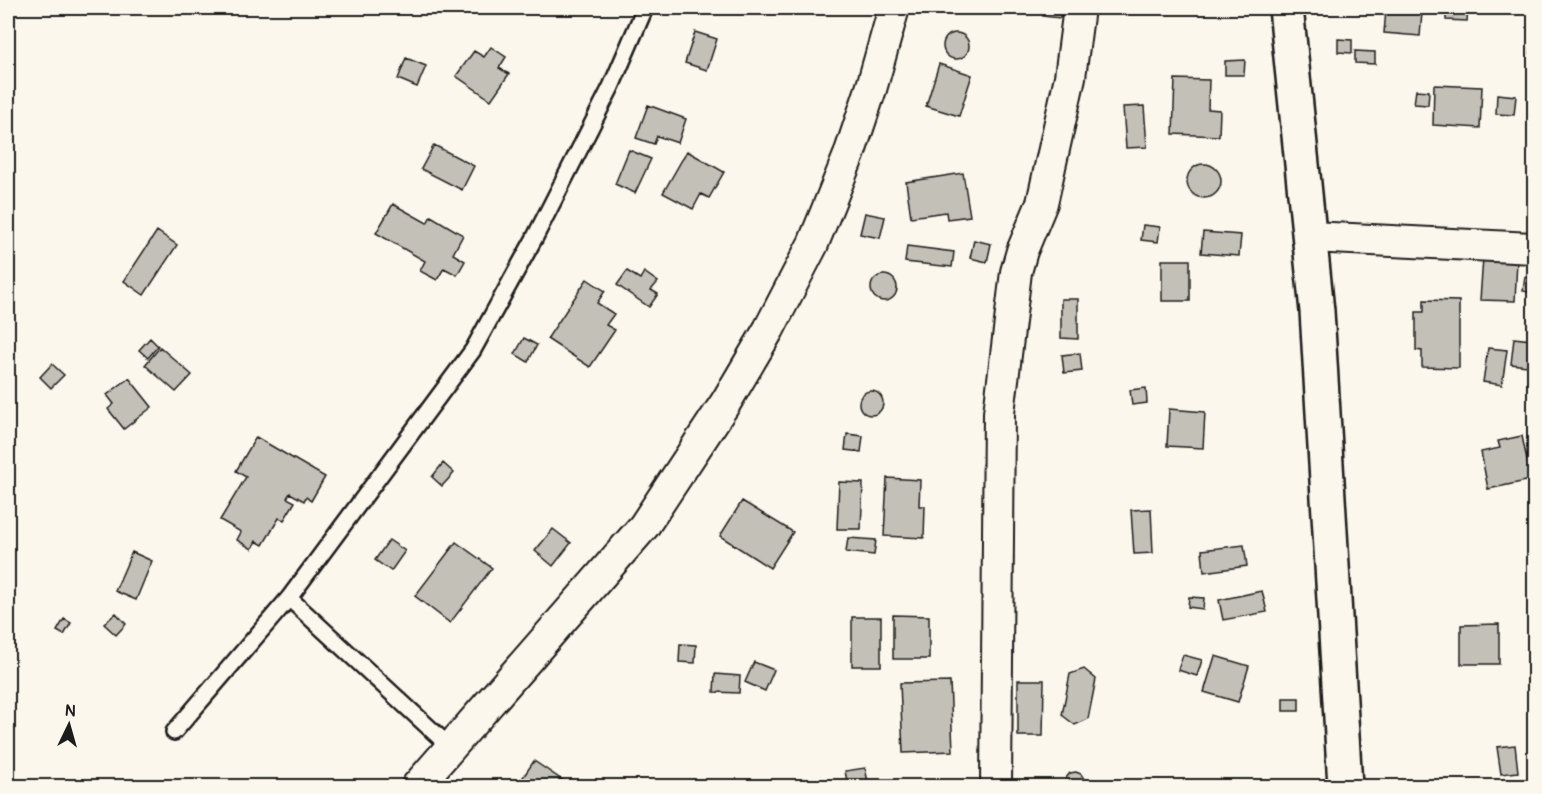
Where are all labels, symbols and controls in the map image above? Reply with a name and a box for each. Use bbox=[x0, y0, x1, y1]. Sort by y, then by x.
north arrow bbox=[39, 695, 99, 755]
text: N bbox=[64, 701, 77, 722]

